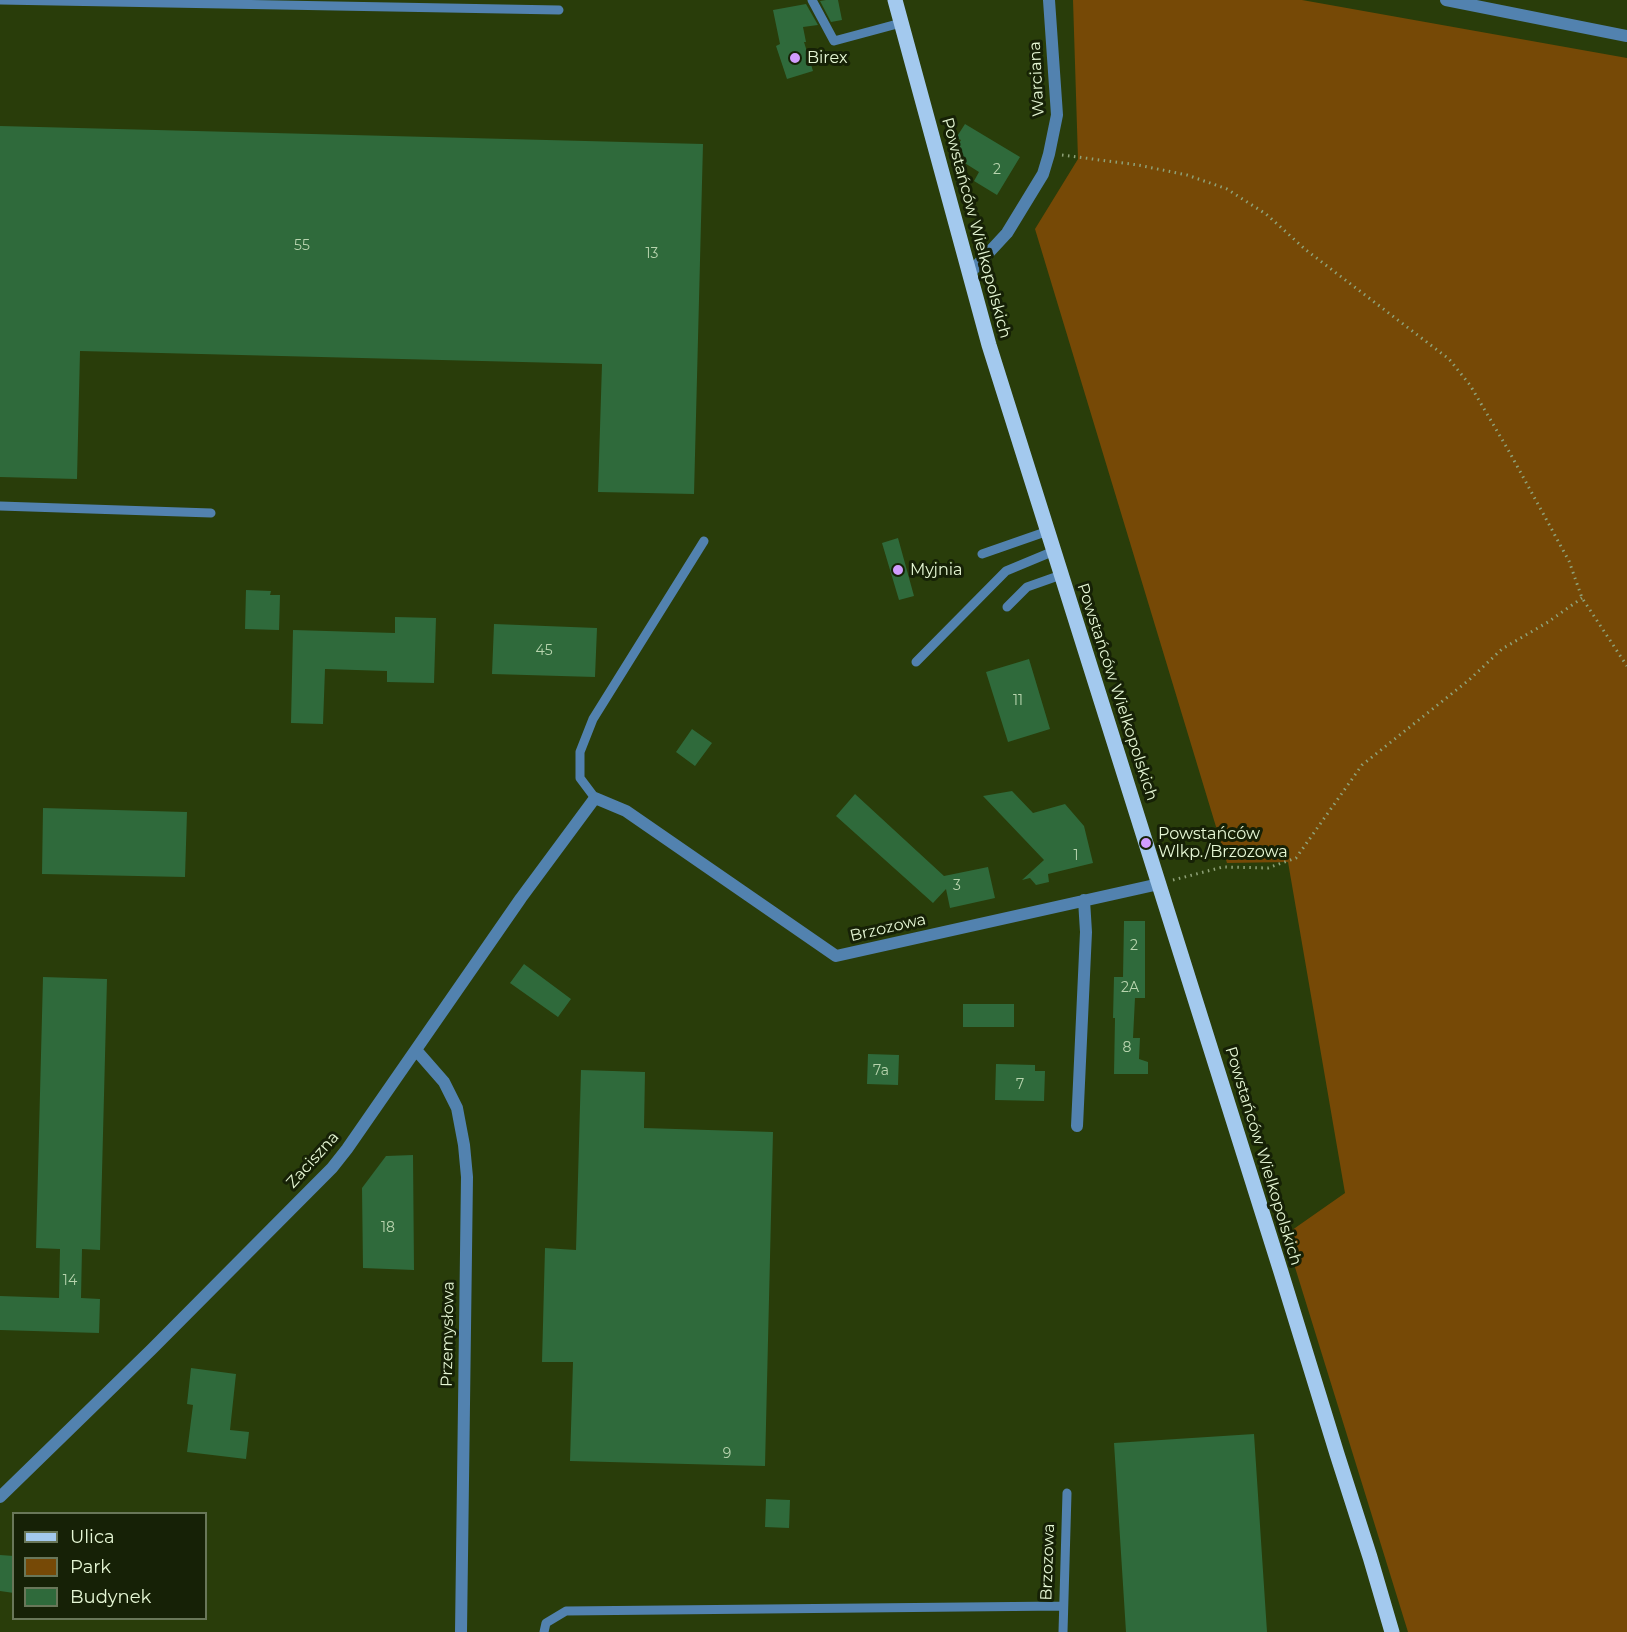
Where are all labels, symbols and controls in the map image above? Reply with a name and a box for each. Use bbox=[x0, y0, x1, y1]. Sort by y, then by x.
street label: Warciana bbox=[1025, 41, 1049, 117]
place label: Birex bbox=[807, 48, 848, 68]
marker: Birex bbox=[788, 51, 802, 65]
street label: Powstańców Wielkopolskich bbox=[937, 116, 1015, 340]
house number: 2 bbox=[993, 162, 1001, 178]
house number: 55 bbox=[294, 238, 310, 254]
house number: 13 bbox=[646, 246, 658, 262]
place label: Myjnia bbox=[910, 560, 963, 580]
marker: Myjnia bbox=[891, 563, 905, 577]
street label: Powstańców Wielkopolskich bbox=[1073, 581, 1161, 803]
house number: 45 bbox=[535, 643, 553, 659]
house number: 11 bbox=[1013, 693, 1023, 709]
place label: Powstańców Wlkp./Brzozowa bbox=[1158, 824, 1288, 862]
marker: Powstańców Wlkp./Brzozowa bbox=[1139, 836, 1153, 850]
house number: 1 bbox=[1073, 848, 1079, 864]
house number: 3 bbox=[953, 878, 961, 894]
street label: Brzozowa bbox=[848, 910, 928, 946]
house number: 2 bbox=[1130, 938, 1138, 954]
house number: 2A bbox=[1121, 980, 1139, 996]
house number: 8 bbox=[1123, 1040, 1131, 1056]
street label: Powstańców Wielkopolskich bbox=[1221, 1044, 1305, 1268]
house number: 7a bbox=[873, 1063, 889, 1079]
house number: 7 bbox=[1016, 1077, 1024, 1093]
street label: Zaciszna bbox=[283, 1128, 343, 1192]
house number: 18 bbox=[381, 1220, 395, 1236]
house number: 14 bbox=[63, 1273, 77, 1289]
street label: Przemysłowa bbox=[437, 1281, 459, 1387]
house number: 9 bbox=[723, 1446, 731, 1462]
legend bbox=[12, 1512, 207, 1620]
street label: Brzozowa bbox=[1037, 1523, 1059, 1601]
text: Ulica bbox=[70, 1526, 115, 1548]
text: Park bbox=[70, 1556, 111, 1578]
text: Budynek bbox=[70, 1586, 151, 1608]

